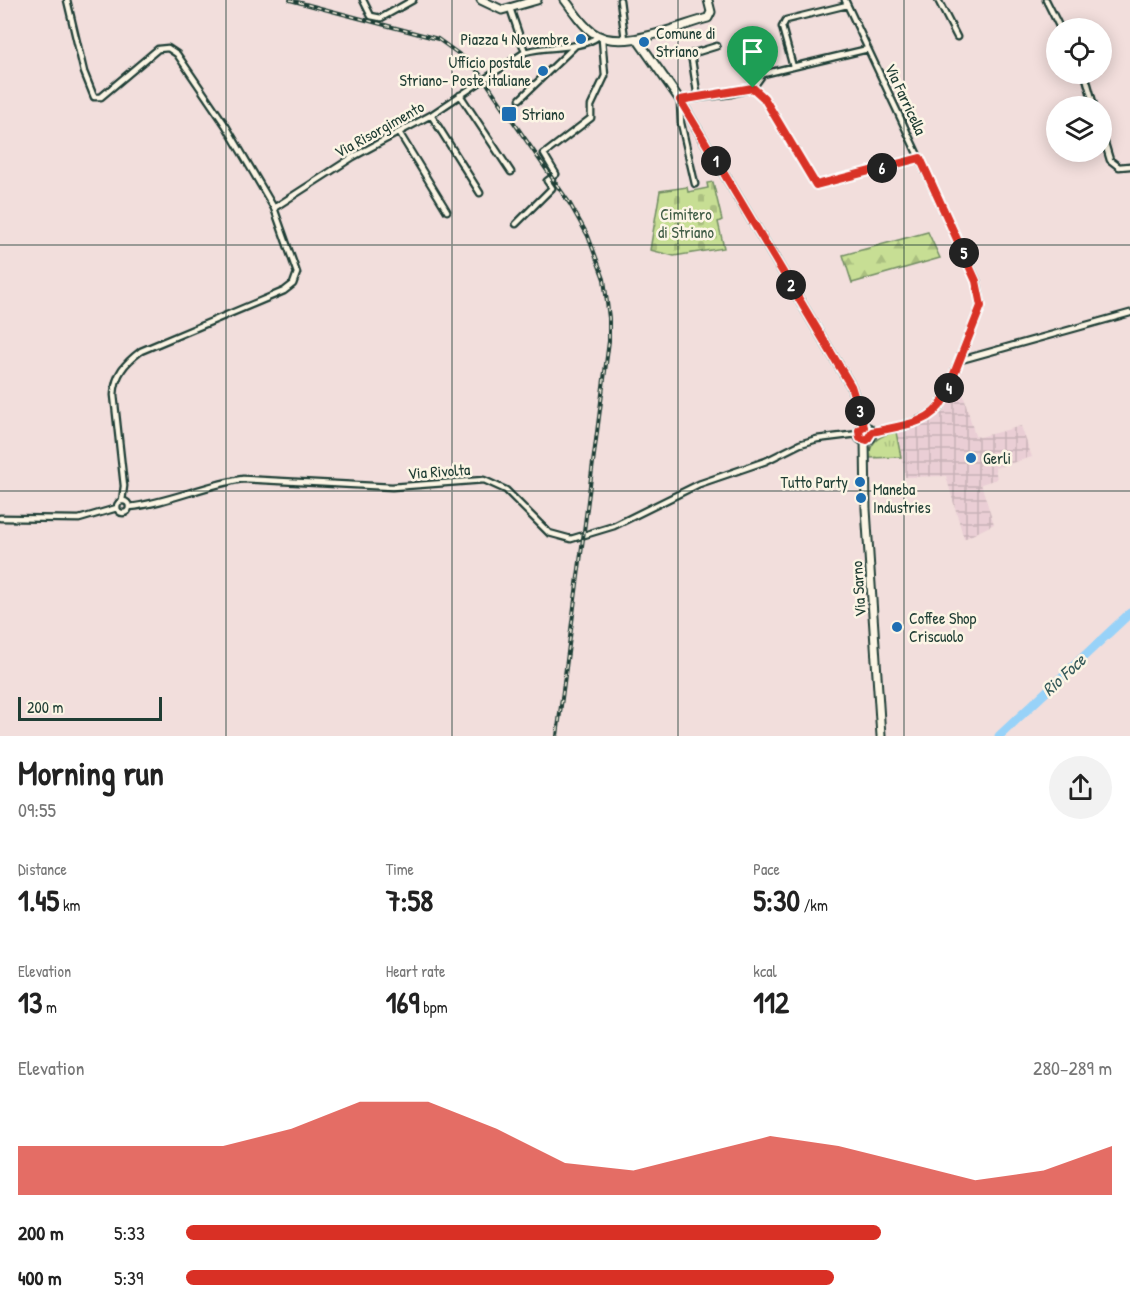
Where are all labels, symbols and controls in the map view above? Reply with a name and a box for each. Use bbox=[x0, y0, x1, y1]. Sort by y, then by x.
map controls bbox=[1046, 18, 1112, 162]
button: locate bbox=[1046, 18, 1112, 84]
place label: Comune di Striano bbox=[656, 22, 716, 62]
pin bbox=[727, 26, 778, 88]
place label: Piazza 4 Novembre bbox=[460, 28, 570, 50]
marker: Piazza 4 Novembre bbox=[574, 32, 588, 46]
marker: Comune di Striano bbox=[637, 35, 651, 49]
icon: arrive bbox=[736, 35, 769, 68]
place label: Ufficio postale Striano- Poste italiane bbox=[399, 51, 532, 91]
street label: Via Farricella bbox=[880, 60, 932, 138]
marker: Ufficio postale Striano- Poste italiane bbox=[536, 64, 550, 78]
street label: Via Risorgimento bbox=[330, 95, 428, 163]
button: layers bbox=[1046, 96, 1112, 162]
place label: Striano bbox=[522, 103, 565, 125]
marker: Striano bbox=[500, 105, 518, 123]
pin: 1 bbox=[701, 146, 731, 176]
text: 1 bbox=[713, 150, 719, 172]
pin: 6 bbox=[867, 153, 897, 183]
text: 6 bbox=[879, 157, 885, 179]
park label: Cimitero di Striano bbox=[658, 203, 715, 243]
pin: 5 bbox=[949, 238, 979, 268]
text: 5 bbox=[961, 242, 967, 264]
pin: 2 bbox=[776, 270, 806, 300]
text: 2 bbox=[787, 274, 795, 296]
pin: 4 bbox=[934, 373, 964, 403]
text: 4 bbox=[946, 377, 952, 399]
pin: 3 bbox=[845, 396, 875, 426]
text: 3 bbox=[856, 400, 864, 422]
place label: Gerli bbox=[983, 447, 1011, 469]
marker: Gerli bbox=[964, 451, 978, 465]
street label: Via Rivolta bbox=[407, 458, 471, 484]
place label: Tutto Party bbox=[781, 471, 848, 493]
marker: Tutto Party bbox=[853, 475, 867, 489]
place label: Maneba Industries bbox=[873, 478, 931, 518]
marker: Maneba Industries bbox=[854, 491, 868, 505]
street label: Via Sarno bbox=[845, 560, 871, 618]
place label: Coffee Shop Criscuolo bbox=[909, 607, 977, 647]
marker: Coffee Shop Criscuolo bbox=[890, 620, 904, 634]
water label: Rio Foce bbox=[1036, 647, 1092, 701]
scale bar bbox=[18, 694, 162, 722]
text: 200 m bbox=[27, 696, 63, 718]
text: Morning run bbox=[18, 751, 164, 795]
button: share bbox=[1049, 756, 1112, 819]
text: 09:55 bbox=[18, 796, 56, 823]
text: Distance bbox=[18, 858, 67, 880]
text: Time bbox=[386, 858, 414, 880]
text: Pace bbox=[753, 858, 780, 880]
text: 1.45 bbox=[18, 880, 59, 920]
text: 7:58 bbox=[386, 880, 433, 920]
text: 5:30 bbox=[753, 880, 800, 920]
text: km bbox=[59, 894, 80, 916]
text: /km bbox=[800, 894, 828, 916]
text: Elevation bbox=[18, 960, 71, 982]
text: Heart rate bbox=[386, 960, 445, 982]
text: kcal bbox=[753, 960, 777, 982]
text: 13 bbox=[18, 982, 42, 1022]
text: 169 bbox=[386, 982, 420, 1022]
text: 112 bbox=[753, 982, 789, 1022]
text: m bbox=[42, 996, 57, 1018]
text: bpm bbox=[420, 996, 448, 1018]
text: Elevation bbox=[18, 1054, 84, 1081]
text: 280–289 m bbox=[1033, 1054, 1112, 1081]
text: 200 m bbox=[18, 1219, 63, 1246]
text: 5:33 bbox=[114, 1219, 145, 1246]
text: 400 m bbox=[18, 1264, 62, 1291]
text: 5:39 bbox=[114, 1264, 143, 1291]

